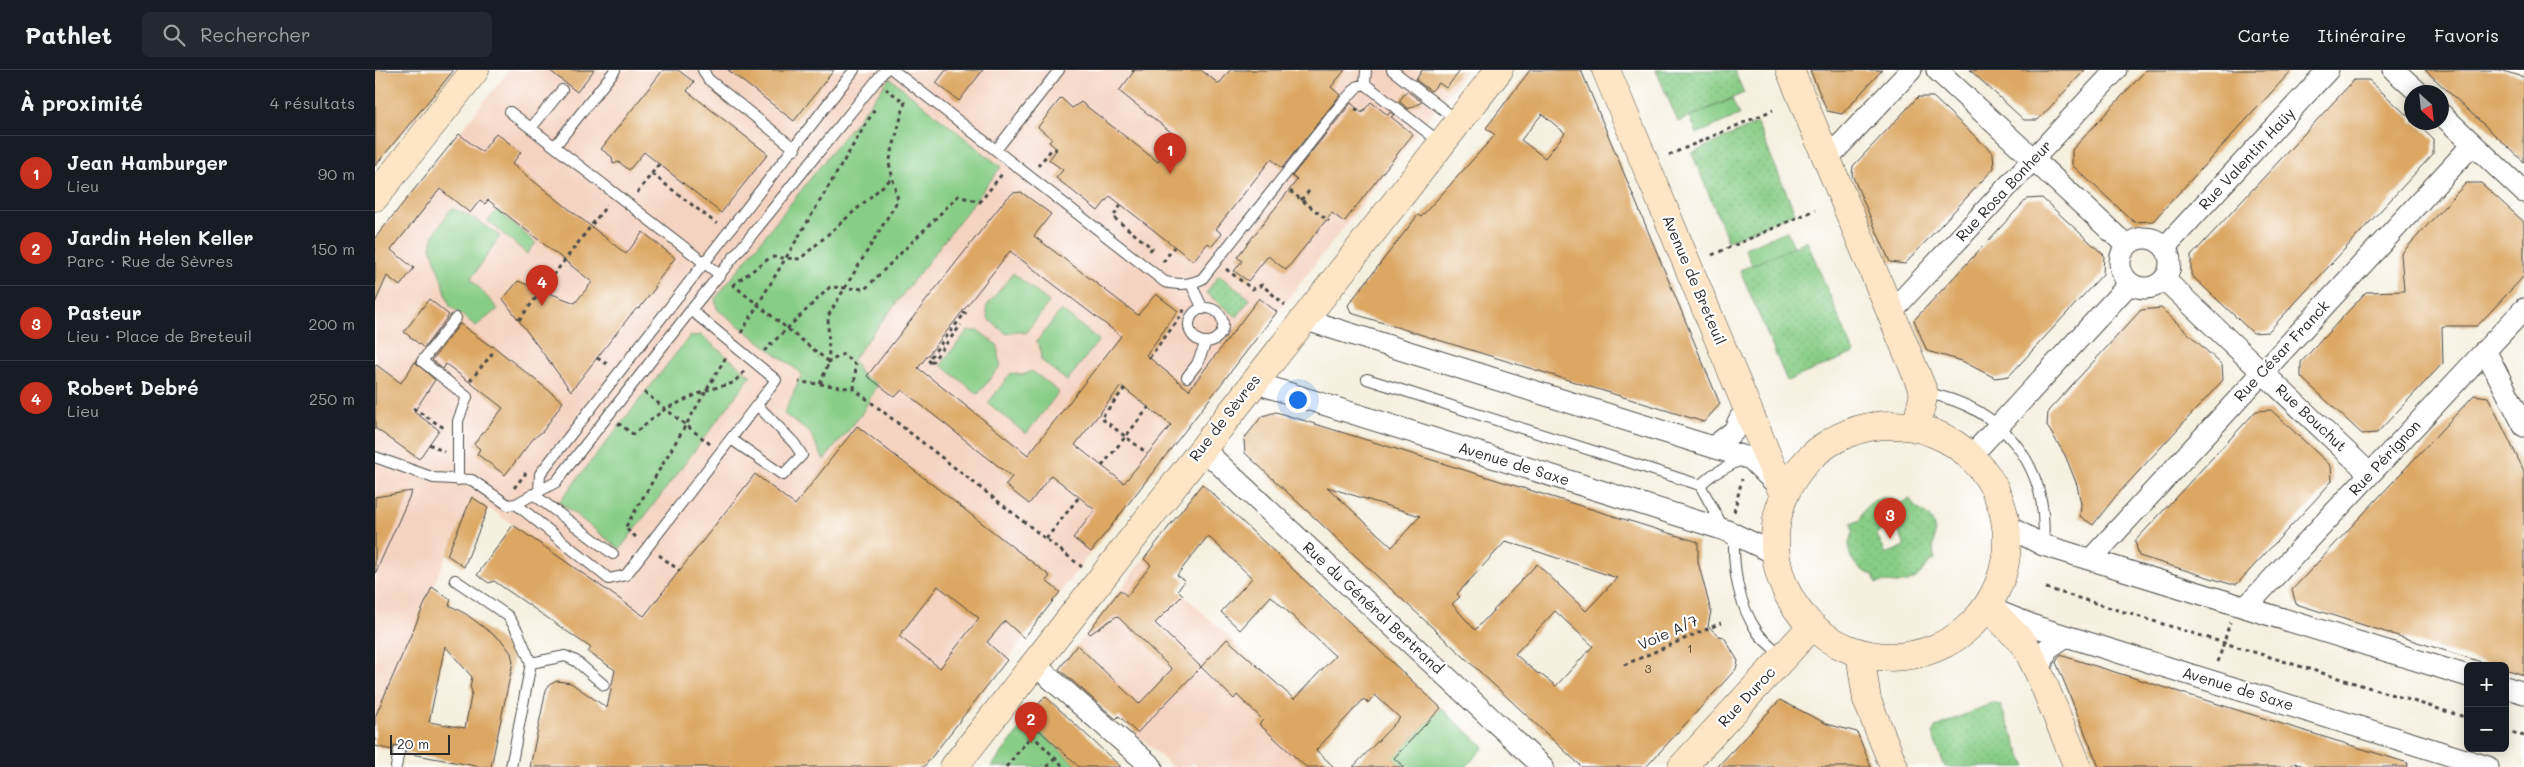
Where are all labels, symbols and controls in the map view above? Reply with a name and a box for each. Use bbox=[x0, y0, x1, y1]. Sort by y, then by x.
search box bbox=[142, 12, 492, 57]
text: Pathlet bbox=[25, 19, 112, 50]
icon: search bbox=[160, 21, 188, 49]
text: Rechercher bbox=[200, 22, 311, 47]
text: Carte bbox=[2238, 23, 2290, 47]
text: Itinéraire bbox=[2318, 23, 2406, 47]
text: Favoris bbox=[2434, 23, 2499, 47]
north arrow bbox=[2404, 85, 2449, 130]
text: À proximité bbox=[20, 89, 143, 116]
text: 4 résultats bbox=[270, 92, 355, 113]
street label: Rue Valentin Haüy bbox=[2194, 103, 2299, 214]
pin: 1 bbox=[1154, 133, 1186, 174]
street label: Rue Rosa Bonheur bbox=[1951, 135, 2056, 245]
text: Jean Hamburger bbox=[67, 150, 228, 175]
text: 1 bbox=[32, 163, 40, 184]
text: 90 m bbox=[318, 163, 355, 184]
text: Lieu bbox=[67, 175, 99, 196]
street label: Avenue de Breteuil bbox=[1659, 212, 1731, 347]
text: Jardin Helen Keller bbox=[67, 225, 253, 250]
text: 2 bbox=[32, 238, 40, 259]
text: 150 m bbox=[311, 238, 355, 259]
text: Parc · Rue de Sèvres bbox=[67, 250, 233, 271]
pin: 4 bbox=[526, 265, 558, 306]
street label: Rue César Franck bbox=[2229, 295, 2333, 405]
text: Pasteur bbox=[67, 300, 142, 325]
text: 3 bbox=[31, 313, 41, 334]
text: 200 m bbox=[308, 313, 355, 334]
text: Lieu · Place de Breteuil bbox=[67, 325, 252, 346]
street label: Rue de Sèvres bbox=[1184, 370, 1264, 465]
text: Robert Debré bbox=[67, 375, 199, 400]
street label: Rue Bouchut bbox=[2272, 379, 2352, 455]
your location bbox=[1285, 387, 1311, 413]
text: 4 bbox=[31, 388, 41, 409]
text: 250 m bbox=[309, 388, 355, 409]
text: Lieu bbox=[67, 400, 99, 421]
street label: Rue Pérignon bbox=[2344, 415, 2425, 500]
street label: Avenue de Saxe bbox=[1456, 437, 1572, 489]
pin: 3 bbox=[1874, 498, 1906, 539]
street label: Rue du Général Bertrand bbox=[1299, 537, 1448, 678]
street label: Voie A/7 bbox=[1634, 610, 1701, 654]
house number: 1 bbox=[1687, 640, 1693, 656]
house number: 3 bbox=[1644, 660, 1652, 676]
street label: Rue Duroc bbox=[1713, 662, 1780, 731]
street label: Avenue de Saxe bbox=[2180, 662, 2296, 714]
map controls bbox=[2464, 662, 2509, 752]
button: + bbox=[2464, 662, 2509, 707]
pin: 2 bbox=[1015, 702, 1047, 743]
button: − bbox=[2464, 707, 2509, 752]
scale bar bbox=[390, 732, 450, 755]
text: 20 m bbox=[397, 734, 429, 753]

